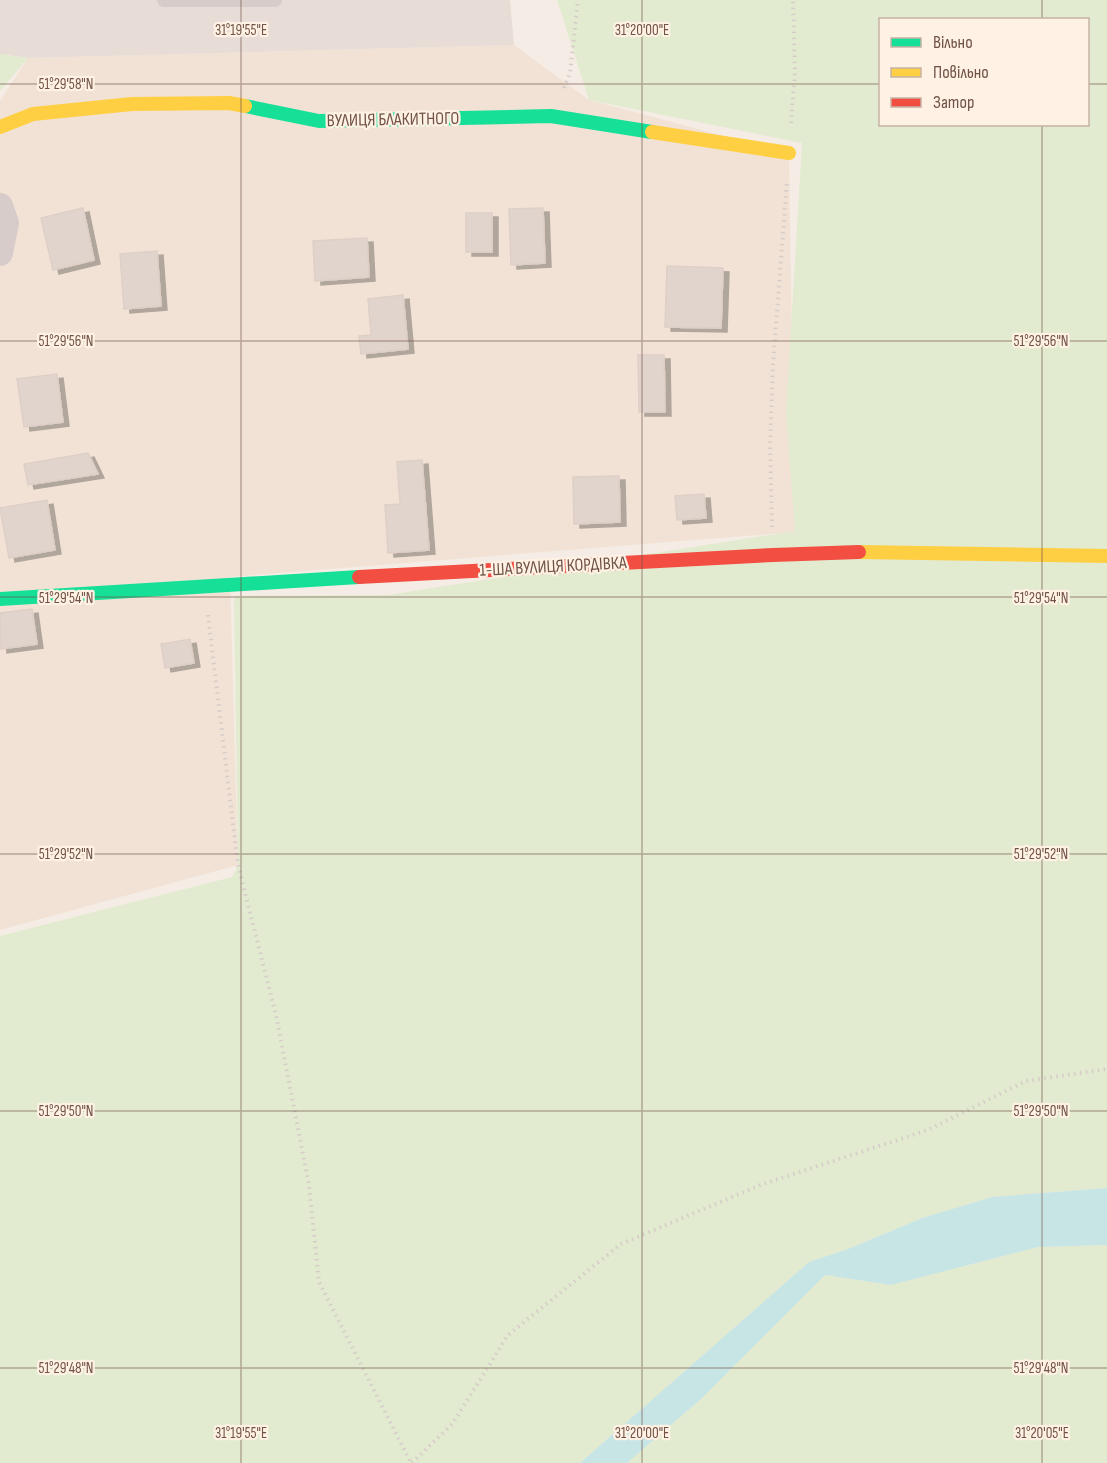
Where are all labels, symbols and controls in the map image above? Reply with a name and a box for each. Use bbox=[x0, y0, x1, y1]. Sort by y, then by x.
legend bbox=[879, 18, 1089, 126]
text: 31°19'55"E bbox=[215, 21, 267, 40]
text: 31°20'00"E bbox=[615, 21, 669, 40]
text: Вільно bbox=[933, 32, 973, 53]
text: Повільно bbox=[933, 62, 989, 83]
text: 51°29'58"N bbox=[39, 75, 93, 94]
text: Затор bbox=[933, 92, 974, 113]
street label: ВУЛИЦЯ БЛАКИТНОГО bbox=[327, 108, 459, 131]
text: 51°29'56"N bbox=[39, 332, 93, 351]
text: 51°29'56"N bbox=[1014, 332, 1068, 351]
street label: 1-ША ВУЛИЦЯ КОРДІВКА bbox=[479, 552, 627, 581]
text: 51°29'54"N bbox=[39, 589, 93, 608]
text: 51°29'54"N bbox=[1014, 589, 1068, 608]
text: 51°29'52"N bbox=[39, 845, 93, 864]
text: 51°29'52"N bbox=[1014, 845, 1068, 864]
text: 51°29'50"N bbox=[39, 1102, 93, 1121]
text: 51°29'50"N bbox=[1014, 1102, 1068, 1121]
text: 51°29'48"N bbox=[38, 1359, 94, 1378]
text: 51°29'48"N bbox=[1013, 1359, 1069, 1378]
text: 31°19'55"E bbox=[215, 1424, 267, 1443]
text: 31°20'00"E bbox=[615, 1424, 669, 1443]
text: 31°20'05"E bbox=[1015, 1424, 1069, 1443]

